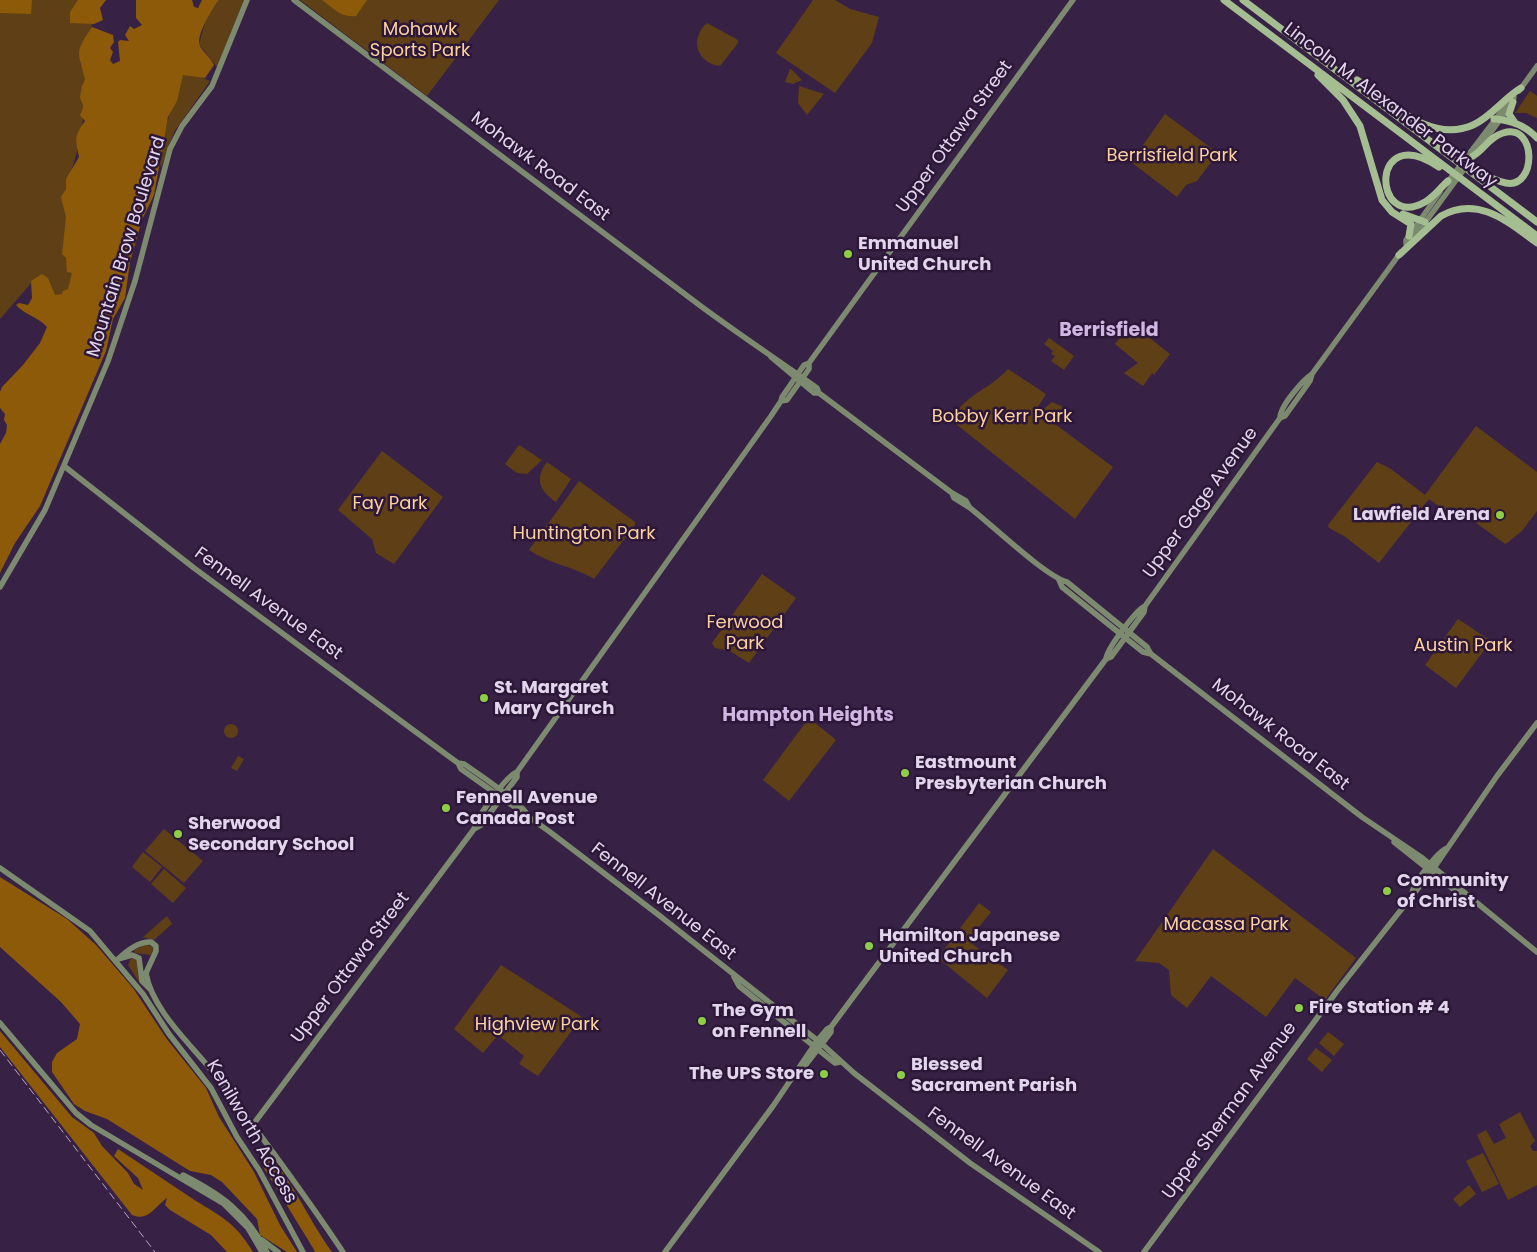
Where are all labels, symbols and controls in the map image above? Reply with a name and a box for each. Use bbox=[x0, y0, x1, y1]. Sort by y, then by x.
park label: Mohawk Sports Park bbox=[370, 19, 470, 62]
street label: Lincoln M. Alexander Parkway bbox=[1279, 19, 1501, 193]
street label: Upper Ottawa Street bbox=[892, 57, 1018, 217]
street label: Mohawk Road East bbox=[466, 108, 614, 226]
street label: Mountain Brow Boulevard bbox=[83, 134, 171, 360]
park label: Berrisfield Park bbox=[1107, 145, 1237, 167]
place label: Emmanuel United Church bbox=[858, 233, 991, 276]
marker: Emmanuel United Church bbox=[842, 248, 854, 260]
district label: Berrisfield bbox=[1059, 320, 1159, 342]
park label: Bobby Kerr Park bbox=[932, 406, 1072, 428]
street label: Upper Gage Avenue bbox=[1139, 423, 1263, 583]
park label: Fay Park bbox=[353, 493, 427, 515]
place label: Lawfield Arena bbox=[1353, 504, 1490, 526]
marker: Lawfield Arena bbox=[1494, 509, 1506, 521]
park label: Huntington Park bbox=[512, 523, 656, 545]
street label: Fennell Avenue East bbox=[190, 543, 346, 665]
park label: Ferwood Park bbox=[707, 612, 783, 654]
park label: Austin Park bbox=[1414, 635, 1512, 657]
street label: Mohawk Road East bbox=[1207, 675, 1353, 795]
place label: St. Margaret Mary Church bbox=[494, 677, 614, 720]
marker: St. Margaret Mary Church bbox=[478, 692, 490, 704]
district label: Hampton Heights bbox=[722, 705, 894, 727]
place label: Eastmount Presbyterian Church bbox=[915, 752, 1107, 794]
marker: Eastmount Presbyterian Church bbox=[899, 767, 911, 779]
place label: Fennell Avenue Canada Post bbox=[456, 787, 598, 830]
marker: Fennell Avenue Canada Post bbox=[440, 802, 452, 814]
place label: Sherwood Secondary School bbox=[188, 813, 354, 856]
marker: Sherwood Secondary School bbox=[172, 828, 184, 840]
street label: Fennell Avenue East bbox=[586, 839, 740, 965]
place label: Community of Christ bbox=[1397, 870, 1509, 912]
marker: Community of Christ bbox=[1381, 885, 1393, 897]
street label: Upper Ottawa Street bbox=[287, 888, 415, 1048]
park label: Macassa Park bbox=[1163, 914, 1289, 936]
place label: Hamilton Japanese United Church bbox=[879, 925, 1060, 968]
marker: Hamilton Japanese United Church bbox=[863, 940, 875, 952]
place label: Fire Station # 4 bbox=[1309, 997, 1450, 1019]
place label: The Gym on Fennell bbox=[712, 1000, 806, 1042]
marker: Fire Station # 4 bbox=[1293, 1002, 1305, 1014]
park label: Highview Park bbox=[475, 1014, 599, 1036]
marker: The Gym on Fennell bbox=[696, 1015, 708, 1027]
street label: Upper Sherman Avenue bbox=[1158, 1018, 1302, 1204]
place label: Blessed Sacrament Parish bbox=[911, 1054, 1077, 1096]
street label: Kenilworth Access bbox=[201, 1056, 301, 1208]
place label: The UPS Store bbox=[689, 1063, 814, 1085]
marker: The UPS Store bbox=[818, 1068, 830, 1080]
marker: Blessed Sacrament Parish bbox=[895, 1069, 907, 1081]
street label: Fennell Avenue East bbox=[923, 1103, 1079, 1225]

